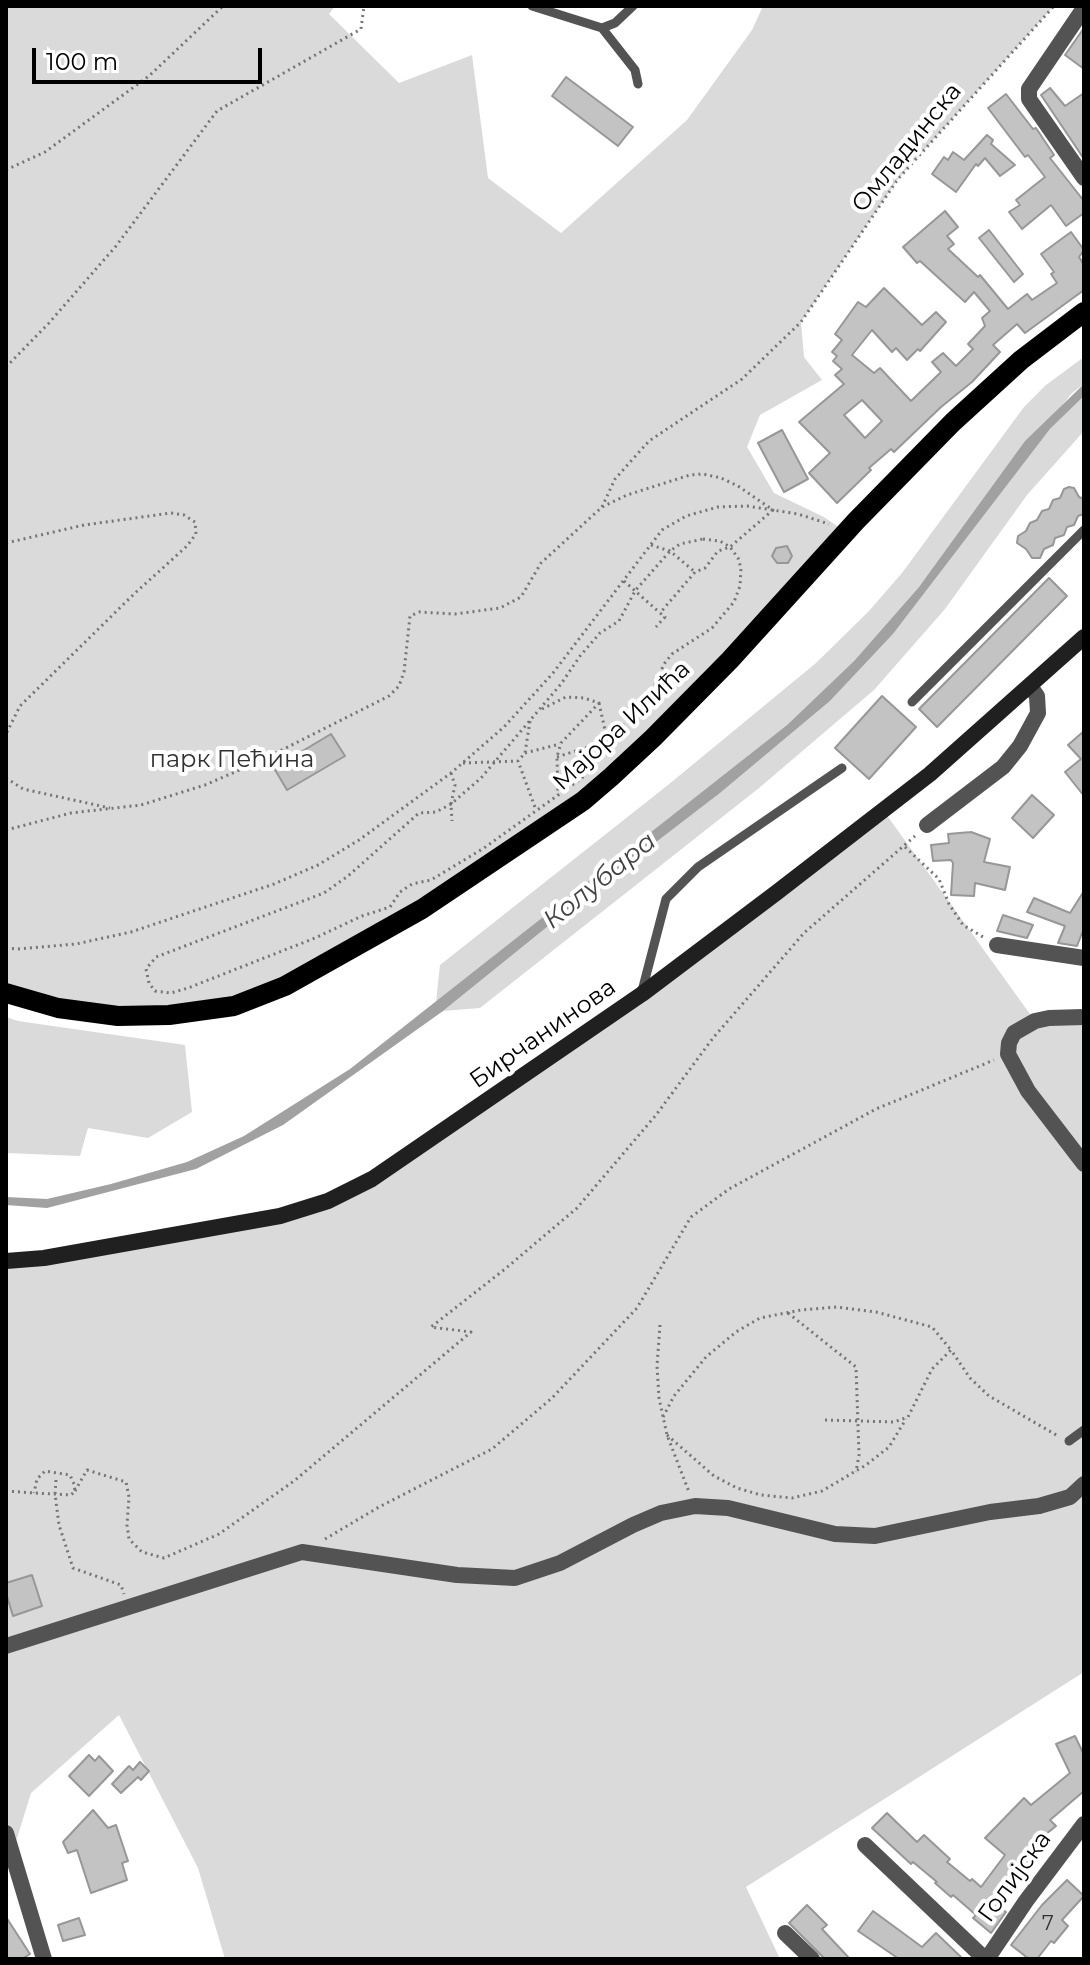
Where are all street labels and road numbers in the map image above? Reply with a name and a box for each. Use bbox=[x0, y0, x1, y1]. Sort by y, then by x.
street label: Омладинска bbox=[846, 78, 968, 218]
street label: Мајора Илића bbox=[547, 655, 697, 797]
street label: Бирчанинова bbox=[464, 973, 622, 1095]
street label: Голијска bbox=[972, 1826, 1058, 1928]

